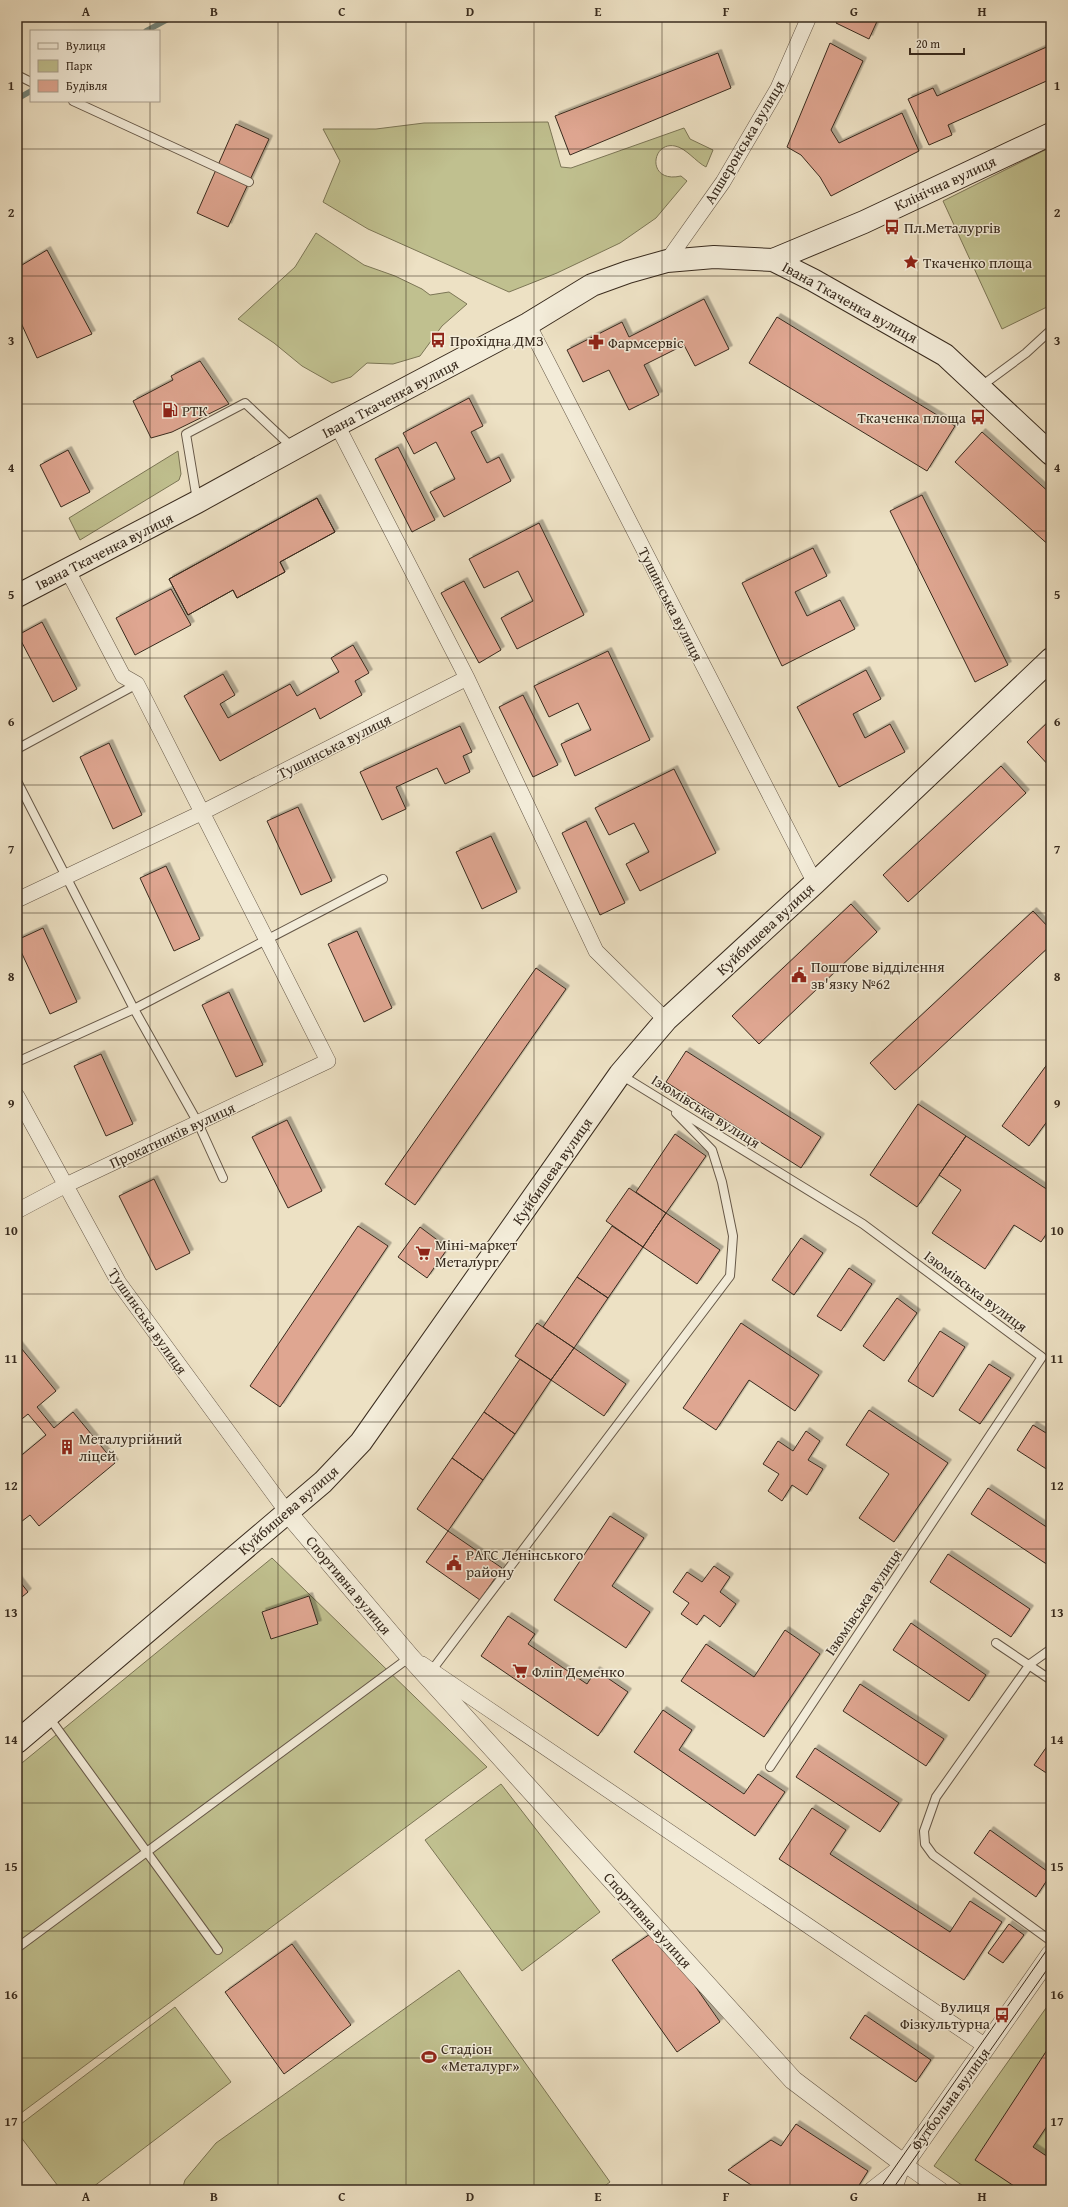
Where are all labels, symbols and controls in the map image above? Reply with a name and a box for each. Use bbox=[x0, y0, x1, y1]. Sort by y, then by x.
text: A bbox=[82, 2, 91, 21]
text: B bbox=[210, 2, 218, 21]
text: C bbox=[338, 2, 346, 21]
text: D bbox=[466, 2, 474, 21]
text: E bbox=[595, 2, 602, 21]
text: F bbox=[723, 2, 730, 21]
text: G bbox=[850, 2, 858, 21]
text: H bbox=[977, 2, 987, 21]
legend bbox=[30, 30, 160, 102]
scale bar bbox=[910, 30, 964, 56]
text: 20 m bbox=[916, 35, 940, 52]
text: Вулиця bbox=[66, 37, 106, 54]
text: Парк bbox=[66, 57, 93, 74]
text: 1 bbox=[8, 76, 14, 95]
street label: Апшеронська вулиця bbox=[699, 76, 789, 208]
text: 1 bbox=[1054, 76, 1060, 95]
text: Будівля bbox=[66, 77, 107, 94]
street label: Клінічна вулиця bbox=[891, 150, 1000, 216]
text: 2 bbox=[8, 203, 15, 222]
text: 2 bbox=[1054, 203, 1061, 222]
place label: Пл.Металургів bbox=[904, 217, 1001, 238]
bus stop icon: Пл.Металургів bbox=[883, 218, 901, 236]
place label: Ткаченко площа bbox=[923, 252, 1033, 273]
place icon: Ткаченко площа bbox=[902, 253, 920, 271]
street label: Івана Ткаченка вулиця bbox=[778, 256, 922, 348]
place label: Прохідна ДМЗ bbox=[450, 330, 544, 351]
text: 3 bbox=[8, 331, 14, 350]
bus stop icon: Прохідна ДМЗ bbox=[429, 331, 447, 349]
text: 3 bbox=[1054, 331, 1060, 350]
place label: Фармсервіс bbox=[608, 332, 684, 353]
pharmacy icon: Фармсервіс bbox=[587, 333, 605, 351]
street label: Івана Ткаченка вулиця bbox=[318, 353, 462, 443]
place label: РТК bbox=[182, 400, 208, 421]
fuel station icon: РТК bbox=[161, 401, 179, 419]
place label: Ткаченка площа bbox=[857, 407, 967, 428]
bus stop icon: Ткаченка площа bbox=[969, 408, 987, 426]
text: 4 bbox=[8, 458, 15, 477]
text: 4 bbox=[1054, 458, 1061, 477]
street label: Івана Ткаченка вулиця bbox=[32, 507, 177, 595]
street label: Тушинська вулиця bbox=[633, 543, 709, 665]
text: 5 bbox=[8, 585, 15, 604]
text: 5 bbox=[1054, 585, 1061, 604]
street label: Тушинська вулиця bbox=[273, 708, 395, 784]
text: 6 bbox=[8, 712, 15, 731]
text: 6 bbox=[1054, 712, 1061, 731]
text: 7 bbox=[8, 840, 15, 859]
text: 7 bbox=[1054, 840, 1061, 859]
street label: Куйбишева вулиця bbox=[711, 878, 819, 980]
place label: Поштове відділення зв'язку №62 bbox=[811, 956, 945, 994]
public building icon: Поштове відділення зв'язку №62 bbox=[790, 966, 808, 984]
text: 8 bbox=[8, 967, 15, 986]
text: 8 bbox=[1054, 967, 1061, 986]
street label: Ізюмівська вулиця bbox=[648, 1069, 765, 1153]
text: 9 bbox=[8, 1094, 15, 1113]
text: 9 bbox=[1054, 1094, 1061, 1113]
street label: Прокатників вулиця bbox=[106, 1097, 239, 1173]
street label: Куйбишева вулиця bbox=[507, 1113, 597, 1229]
text: 10 bbox=[4, 1221, 18, 1240]
text: 10 bbox=[1050, 1221, 1064, 1240]
place label: Міні-маркет Металург bbox=[435, 1234, 518, 1272]
supermarket icon: Міні-маркет Металург bbox=[414, 1244, 432, 1262]
street label: Ізюмівська вулиця bbox=[920, 1245, 1032, 1337]
street label: Тушинська вулиця bbox=[103, 1264, 193, 1379]
text: 11 bbox=[4, 1349, 18, 1368]
text: 11 bbox=[1050, 1349, 1064, 1368]
place label: Металургійний ліцей bbox=[79, 1428, 182, 1466]
building icon: Металургійний ліцей bbox=[58, 1438, 76, 1456]
street label: Куйбишева вулиця bbox=[233, 1460, 343, 1560]
text: 12 bbox=[4, 1476, 18, 1495]
text: 12 bbox=[1050, 1476, 1064, 1495]
street label: Спортивна вулиця bbox=[301, 1531, 397, 1639]
place label: РАГС Ленінського району bbox=[466, 1544, 584, 1582]
street label: Ізюмівська вулиця bbox=[819, 1544, 907, 1659]
public building icon: РАГС Ленінського району bbox=[445, 1554, 463, 1572]
text: 13 bbox=[4, 1603, 18, 1622]
text: 13 bbox=[1050, 1603, 1064, 1622]
place label: Фліп Деменко bbox=[532, 1661, 625, 1682]
supermarket icon: Фліп Деменко bbox=[511, 1662, 529, 1680]
text: 14 bbox=[4, 1730, 18, 1749]
text: 14 bbox=[1050, 1730, 1064, 1749]
text: 15 bbox=[4, 1857, 18, 1876]
text: 15 bbox=[1050, 1857, 1064, 1876]
street label: Спортивна вулиця bbox=[599, 1867, 697, 1973]
text: 16 bbox=[4, 1985, 18, 2004]
text: 16 bbox=[1050, 1985, 1064, 2004]
place label: Вулиця Фізкультурна bbox=[900, 1996, 991, 2034]
bus stop icon: Вулиця Фізкультурна bbox=[993, 2006, 1011, 2024]
place label: Стадіон «Металург» bbox=[441, 2038, 519, 2076]
street label: Футбольна вулиця bbox=[905, 2043, 995, 2155]
sports icon: Стадіон «Металург» bbox=[420, 2048, 438, 2066]
text: 17 bbox=[4, 2112, 18, 2131]
text: 17 bbox=[1050, 2112, 1064, 2131]
text: A bbox=[82, 2187, 91, 2206]
text: B bbox=[210, 2187, 218, 2206]
text: C bbox=[338, 2187, 346, 2206]
text: D bbox=[466, 2187, 474, 2206]
text: E bbox=[595, 2187, 602, 2206]
text: F bbox=[723, 2187, 730, 2206]
text: G bbox=[850, 2187, 858, 2206]
text: H bbox=[977, 2187, 987, 2206]

